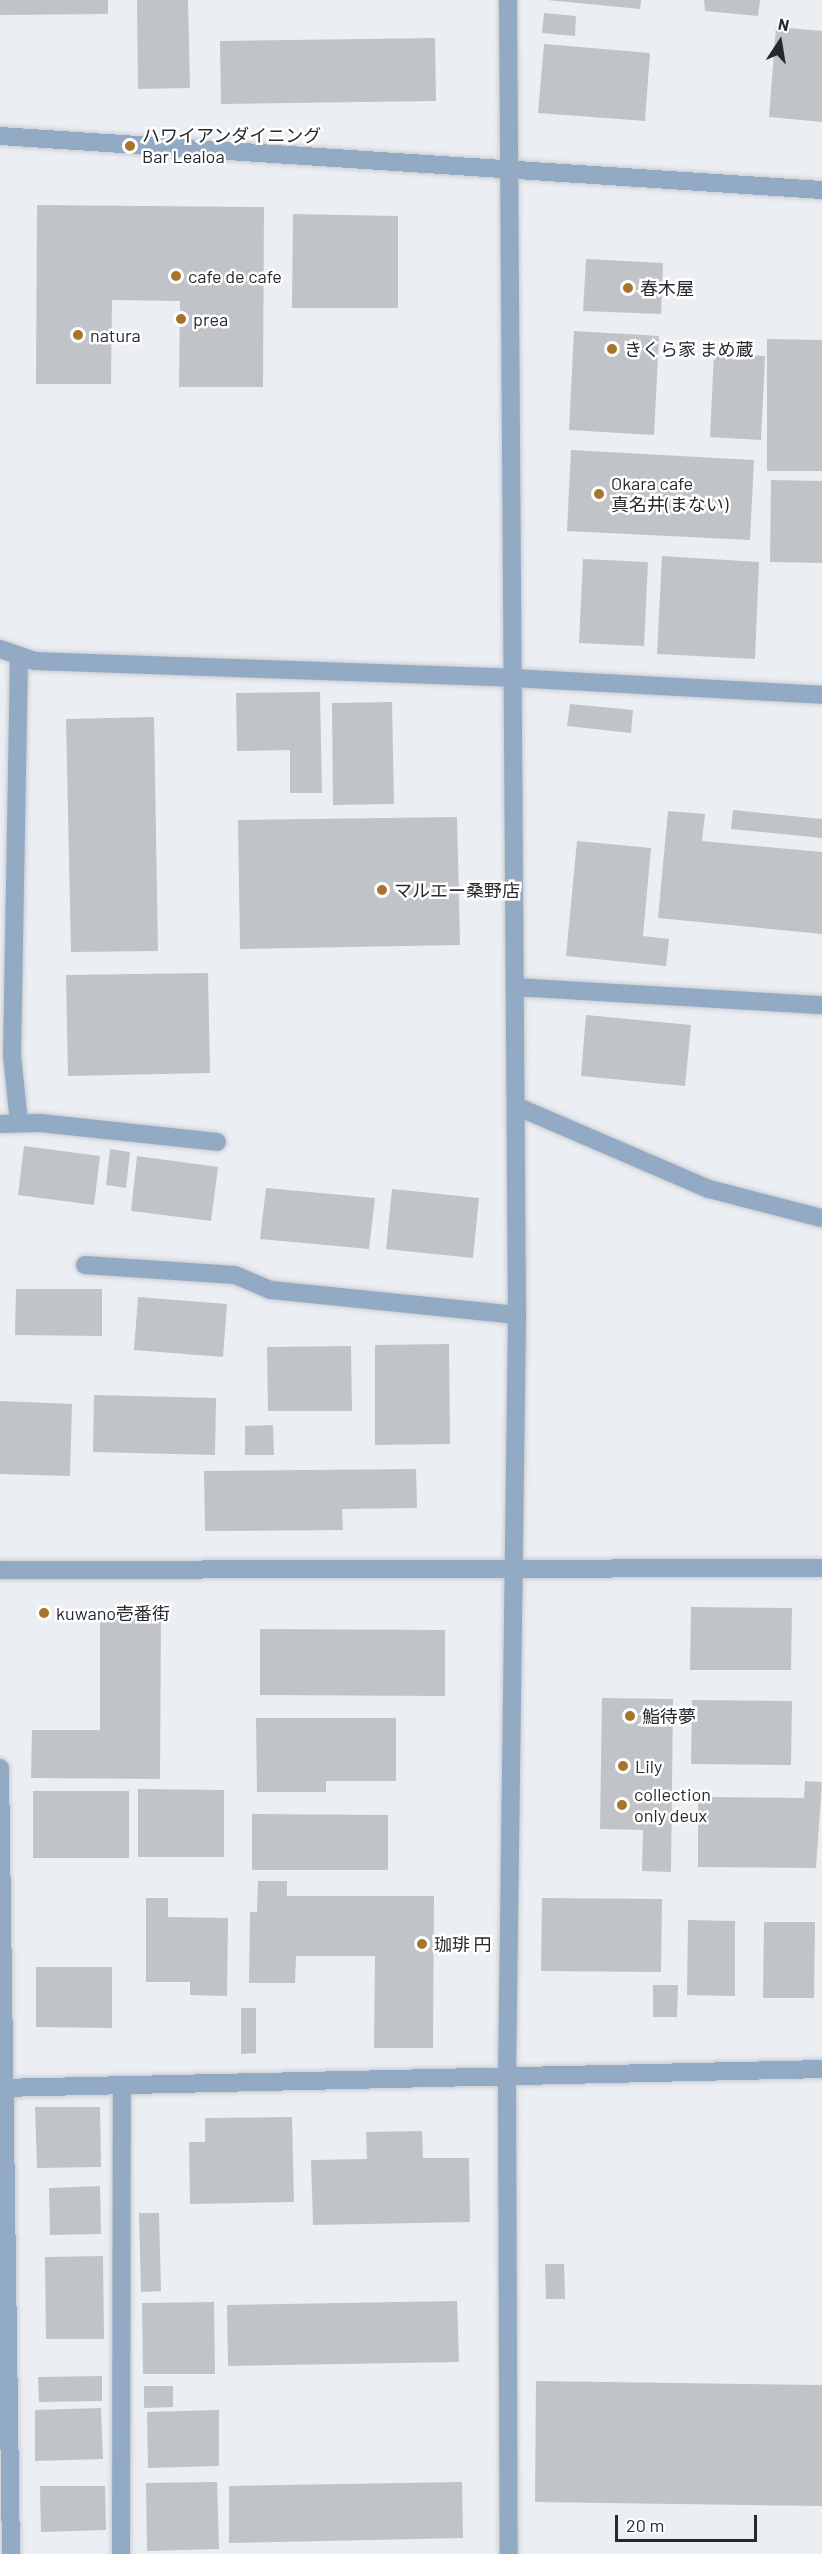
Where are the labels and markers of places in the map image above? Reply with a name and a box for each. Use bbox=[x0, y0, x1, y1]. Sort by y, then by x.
place label: ハワイアンダイニング Bar Lealoa bbox=[142, 125, 322, 168]
marker: ハワイアンダイニング Bar Lealoa bbox=[123, 139, 137, 153]
place label: cafe de cafe bbox=[188, 265, 282, 287]
marker: cafe de cafe bbox=[169, 269, 183, 283]
place label: 春木屋 bbox=[640, 277, 694, 299]
marker: 春木屋 bbox=[621, 281, 635, 295]
place label: prea bbox=[193, 308, 228, 330]
marker: prea bbox=[174, 312, 188, 326]
place label: natura bbox=[90, 324, 141, 346]
marker: natura bbox=[71, 328, 85, 342]
place label: きくら家 まめ蔵 bbox=[624, 338, 754, 360]
marker: きくら家 まめ蔵 bbox=[605, 342, 619, 356]
place label: Okara cafe 真名井(まない) bbox=[611, 473, 728, 516]
marker: Okara cafe 真名井(まない) bbox=[592, 487, 606, 501]
place label: マルエー桑野店 bbox=[394, 879, 520, 901]
marker: マルエー桑野店 bbox=[375, 883, 389, 897]
place label: kuwano壱番街 bbox=[56, 1602, 170, 1624]
marker: kuwano壱番街 bbox=[37, 1606, 51, 1620]
place label: 鮨待夢 bbox=[642, 1705, 696, 1727]
marker: 鮨待夢 bbox=[623, 1709, 637, 1723]
place label: Lily bbox=[635, 1755, 662, 1777]
marker: Lily bbox=[616, 1759, 630, 1773]
place label: collection only deux bbox=[634, 1784, 711, 1826]
marker: collection only deux bbox=[615, 1798, 629, 1812]
place label: 珈琲 円 bbox=[434, 1933, 492, 1955]
marker: 珈琲 円 bbox=[415, 1937, 429, 1951]

